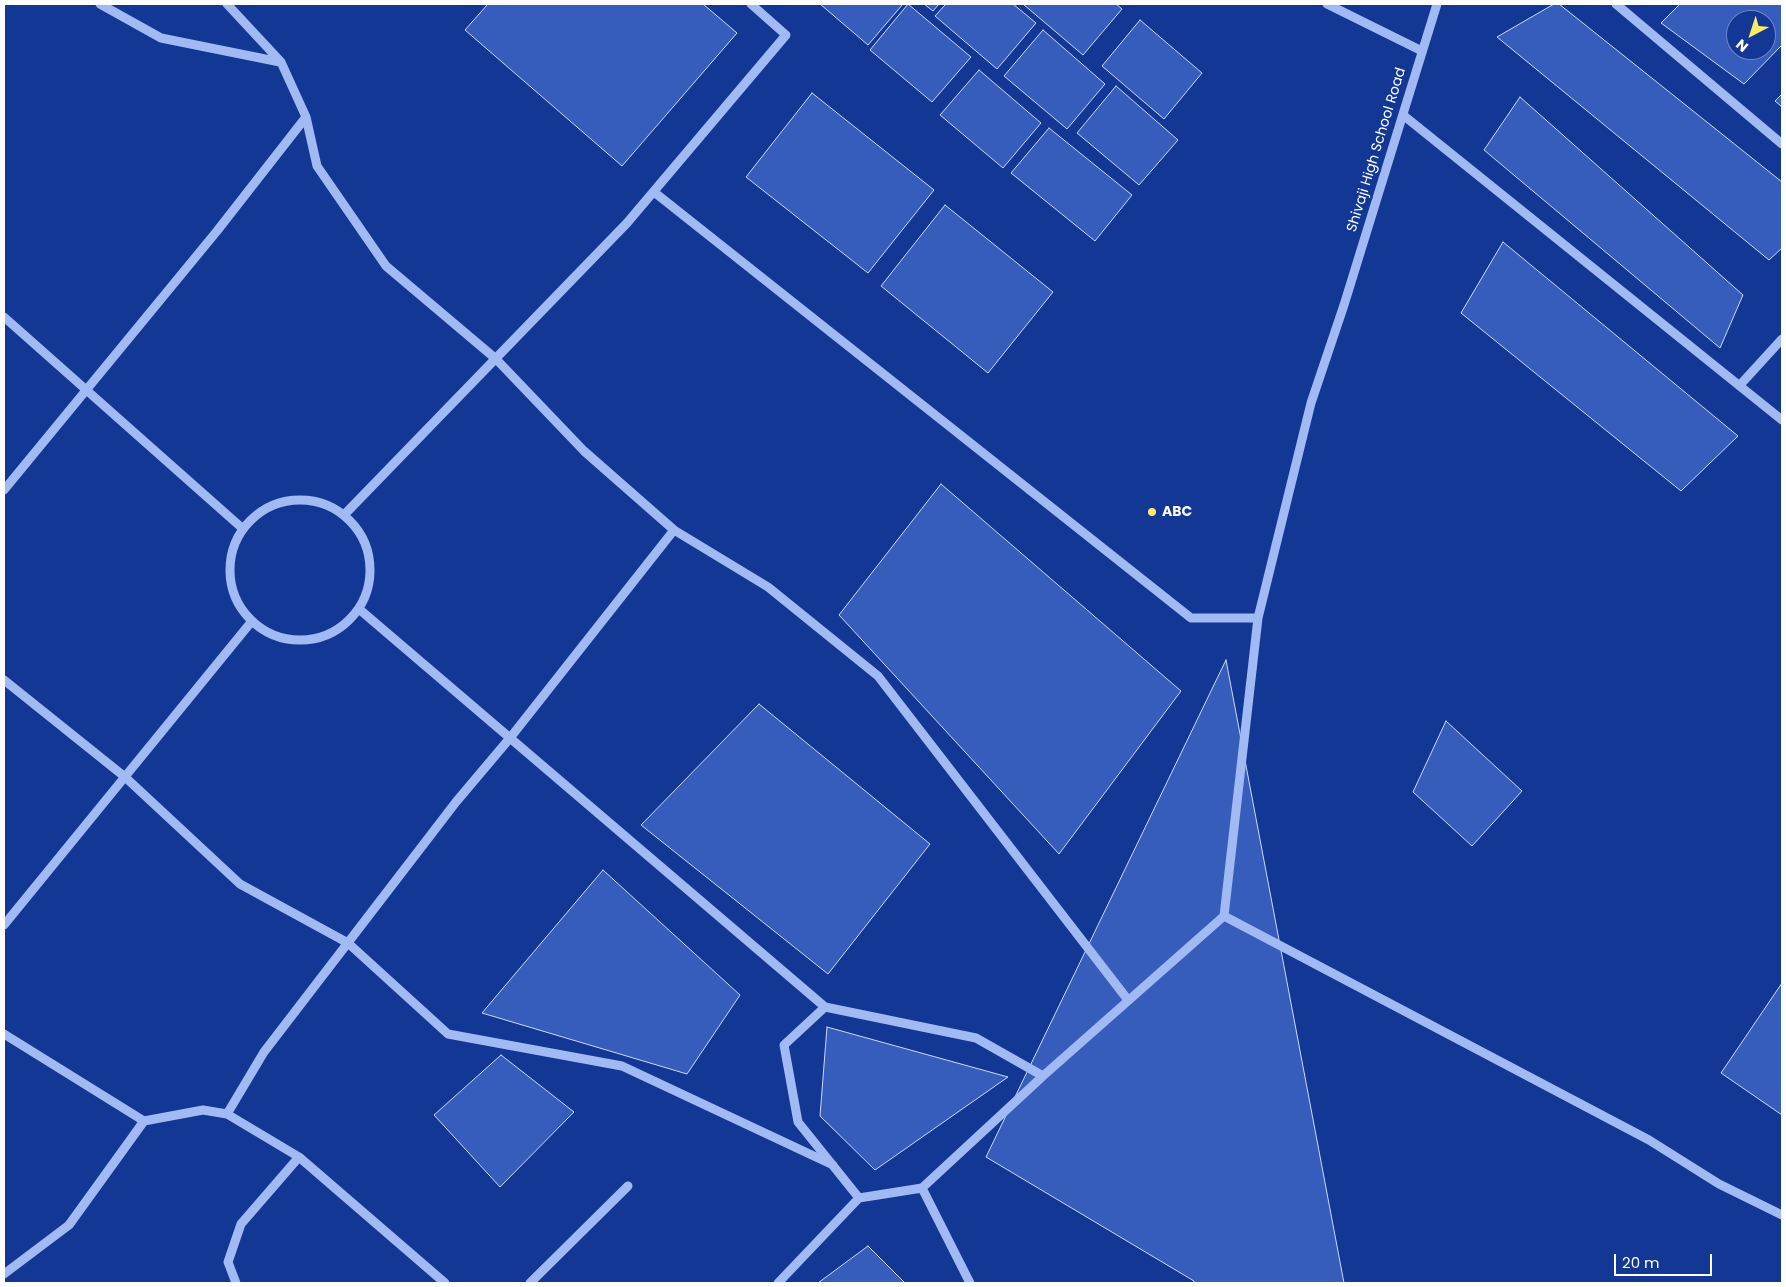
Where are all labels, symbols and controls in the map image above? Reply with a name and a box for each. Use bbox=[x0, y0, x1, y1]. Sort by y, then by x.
north arrow bbox=[1726, 10, 1776, 60]
text: N bbox=[1732, 35, 1752, 57]
street label: Shivaji High School Road bbox=[1344, 66, 1410, 234]
place label: ABC bbox=[1162, 504, 1192, 520]
marker: ABC bbox=[1146, 506, 1158, 518]
scale bar bbox=[1616, 1244, 1714, 1276]
text: 20 m bbox=[1622, 1252, 1660, 1273]

